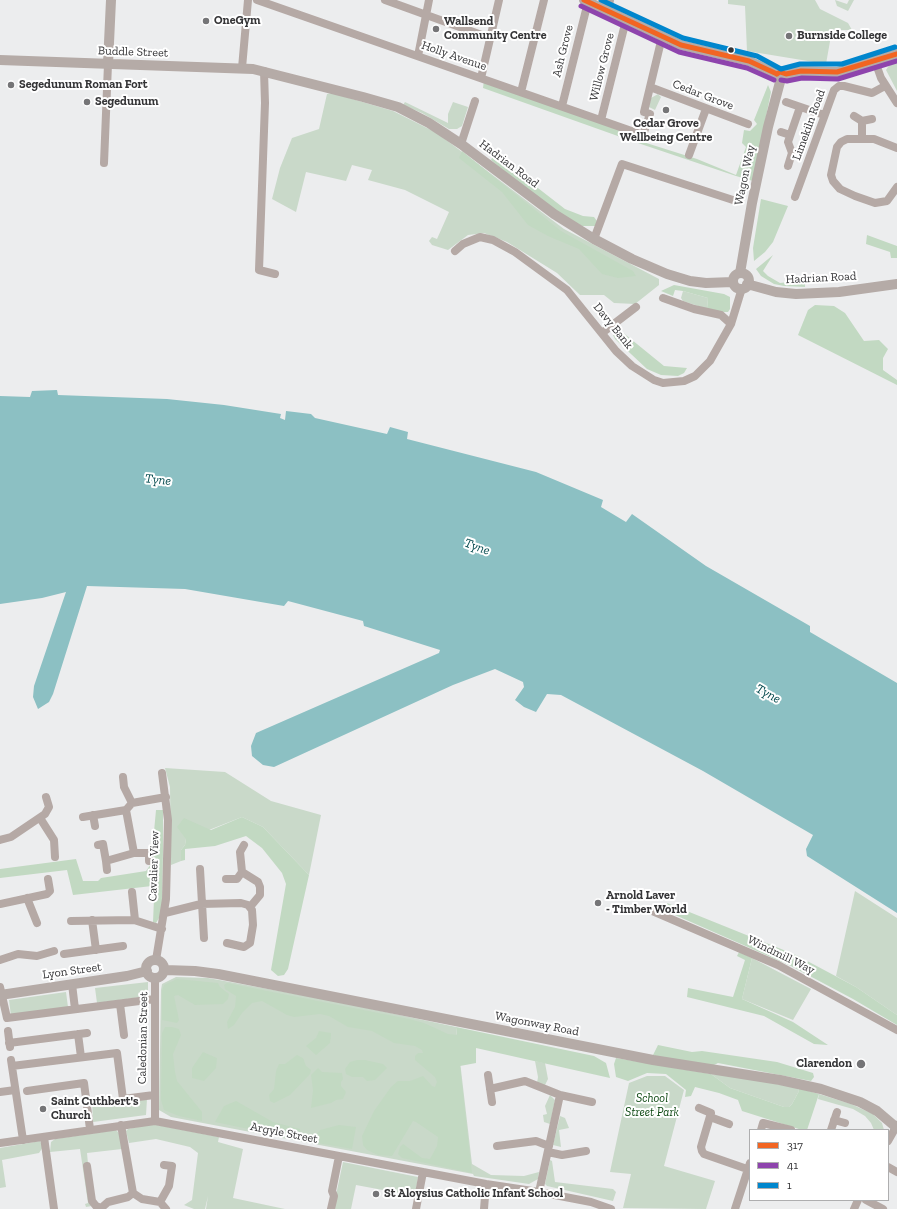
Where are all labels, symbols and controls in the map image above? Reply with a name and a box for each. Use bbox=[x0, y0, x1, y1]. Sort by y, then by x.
place label: OneGym bbox=[214, 14, 261, 28]
place label: Wallsend Community Centre bbox=[444, 15, 547, 43]
marker: OneGym bbox=[201, 16, 211, 26]
street label: Ash Grove bbox=[550, 23, 576, 79]
marker: Wallsend Community Centre bbox=[431, 24, 441, 34]
place label: Burnside College bbox=[797, 29, 887, 43]
marker: Burnside College bbox=[784, 31, 794, 41]
street label: Willow Grove bbox=[587, 32, 617, 102]
street label: Holly Avenue bbox=[419, 38, 489, 74]
street label: Buddle Street bbox=[98, 44, 168, 60]
unlabelled marker bbox=[726, 45, 736, 55]
street label: Cedar Grove bbox=[670, 77, 736, 113]
place label: Segedunum Roman Fort bbox=[19, 78, 148, 92]
marker: Segedunum Roman Fort bbox=[6, 80, 16, 90]
street label: Limekiln Road bbox=[790, 88, 828, 162]
place label: Segedunum bbox=[95, 95, 159, 109]
marker: Segedunum bbox=[82, 97, 92, 107]
marker: Cedar Grove Wellbeing Centre bbox=[661, 105, 671, 115]
place label: Cedar Grove Wellbeing Centre bbox=[620, 117, 712, 145]
street label: Hadrian Road bbox=[476, 137, 542, 191]
street label: Wagon Way bbox=[732, 144, 758, 206]
street label: Hadrian Road bbox=[785, 269, 857, 287]
street label: Davy Bank bbox=[590, 300, 636, 352]
water label: Tyne bbox=[144, 471, 172, 489]
water label: Tyne bbox=[462, 535, 492, 559]
water label: Tyne bbox=[753, 681, 783, 707]
street label: Cavalier View bbox=[146, 830, 162, 902]
place label: Arnold Laver - Timber World bbox=[606, 889, 687, 917]
marker: Arnold Laver - Timber World bbox=[593, 898, 603, 908]
street label: Windmill Way bbox=[745, 933, 817, 977]
street label: Lyon Street bbox=[42, 960, 102, 982]
street label: Caledonian Street bbox=[135, 992, 151, 1084]
street label: Wagonway Road bbox=[494, 1009, 580, 1039]
place label: Clarendon bbox=[796, 1057, 852, 1071]
marker: Clarendon bbox=[855, 1058, 867, 1070]
park label: School Street Park bbox=[625, 1092, 679, 1120]
place label: Saint Cuthbert's Church bbox=[51, 1095, 138, 1123]
marker: Saint Cuthbert's Church bbox=[38, 1104, 48, 1114]
street label: Argyle Street bbox=[249, 1119, 319, 1147]
legend bbox=[749, 1129, 889, 1201]
text: 317 bbox=[787, 1138, 803, 1152]
text: 41 bbox=[787, 1158, 798, 1172]
text: 1 bbox=[787, 1178, 792, 1192]
place label: St Aloysius Catholic Infant School bbox=[384, 1187, 563, 1201]
marker: St Aloysius Catholic Infant School bbox=[371, 1189, 381, 1199]

